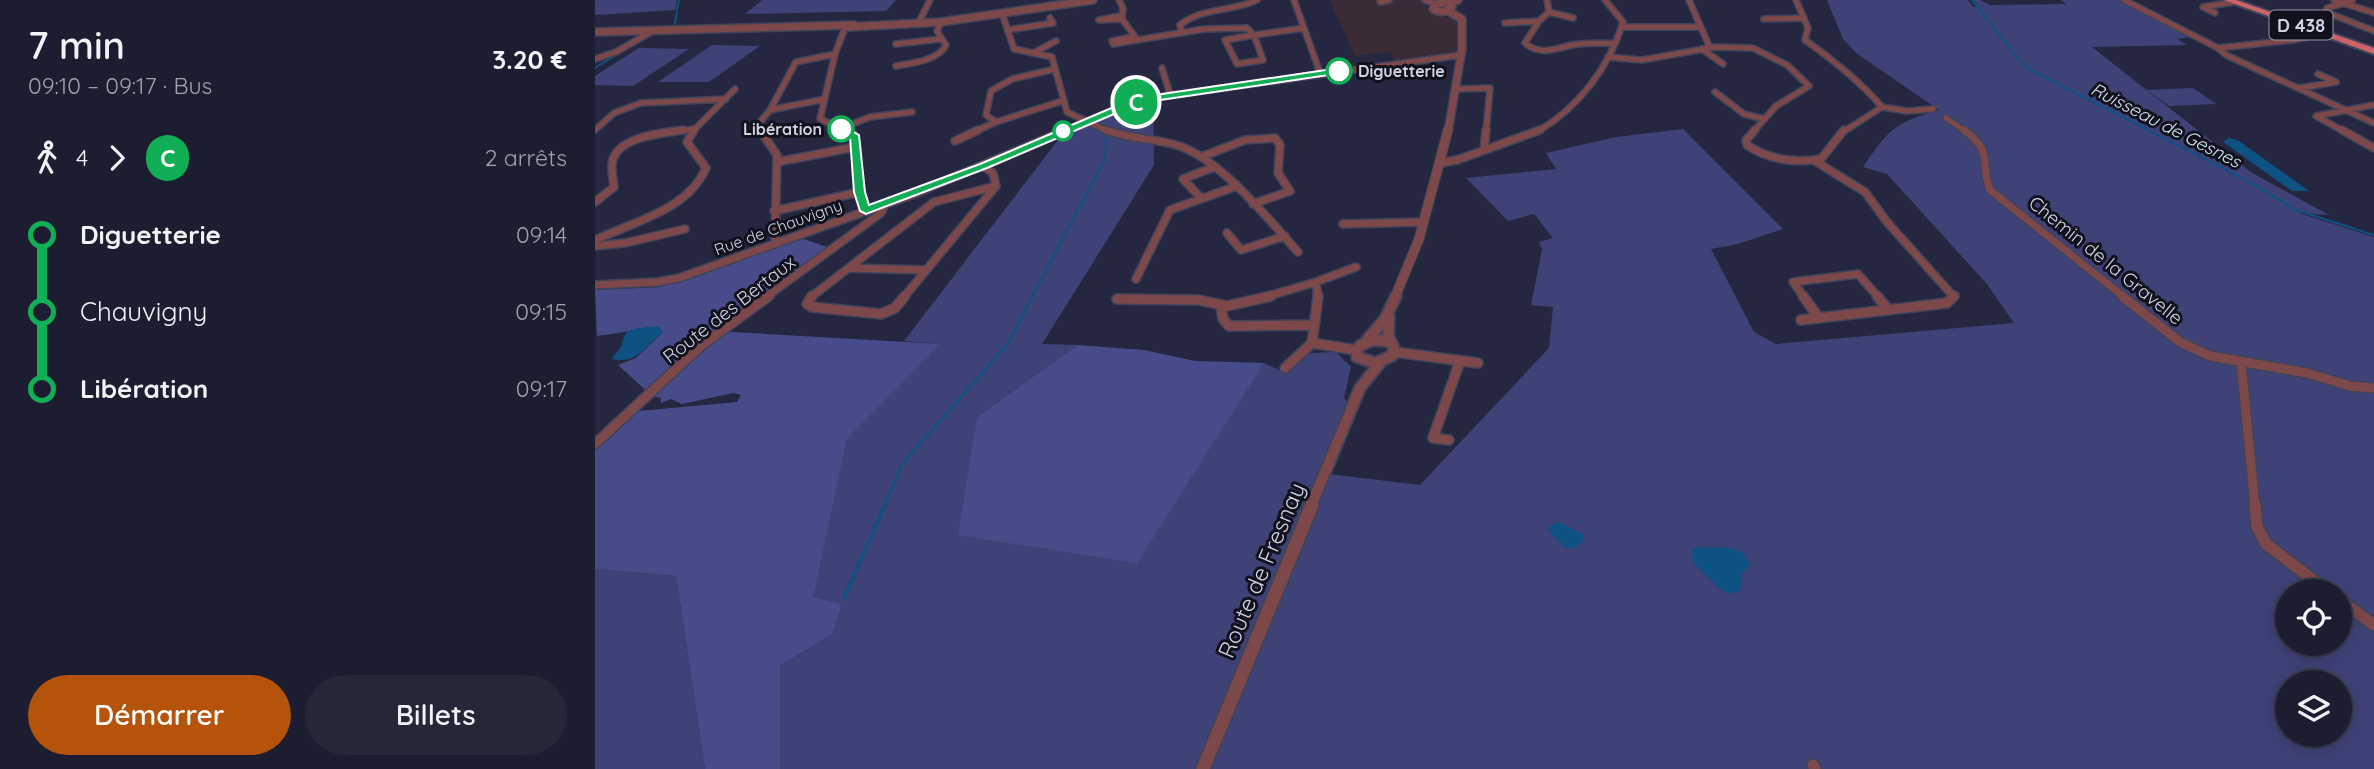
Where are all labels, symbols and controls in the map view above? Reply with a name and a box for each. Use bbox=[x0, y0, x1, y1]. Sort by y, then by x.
road number: D 438 bbox=[2269, 10, 2333, 40]
text: 7 min bbox=[28, 21, 125, 69]
text: 3.20 € bbox=[492, 43, 567, 76]
marker: Diguetterie bbox=[1326, 58, 1352, 84]
place label: Diguetterie bbox=[1358, 61, 1445, 81]
text: 09:10 – 09:17 · Bus bbox=[28, 71, 212, 100]
water label: Ruisseau de Gesnes bbox=[2087, 77, 2246, 173]
line badge: C bbox=[1113, 79, 1159, 125]
text: C bbox=[1128, 87, 1144, 117]
marker: Libération bbox=[828, 116, 854, 142]
place label: Libération bbox=[743, 119, 822, 139]
unlabelled marker bbox=[1053, 121, 1073, 141]
icon: walk bbox=[28, 139, 66, 177]
icon: forward bbox=[98, 139, 136, 177]
text: 4 bbox=[76, 143, 88, 172]
text: C bbox=[160, 143, 175, 173]
text: 2 arrêts bbox=[485, 143, 567, 172]
street label: Chemin de la Gravelle bbox=[2024, 190, 2188, 330]
street label: Rue de Chauvigny bbox=[711, 195, 845, 259]
text: Diguetterie bbox=[80, 218, 221, 251]
text: 09:14 bbox=[516, 220, 567, 249]
street label: Route des Bertaux bbox=[658, 250, 800, 368]
text: Chauvigny bbox=[80, 295, 207, 328]
text: 09:15 bbox=[515, 297, 567, 326]
text: Libération bbox=[80, 372, 208, 405]
text: 09:17 bbox=[516, 374, 567, 403]
street label: Route de Fresnay bbox=[1211, 478, 1311, 662]
map controls bbox=[2275, 579, 2352, 747]
button: locate bbox=[2275, 579, 2352, 656]
button: layers bbox=[2275, 670, 2352, 747]
button: Démarrer bbox=[28, 675, 291, 755]
button: Billets bbox=[305, 675, 567, 755]

